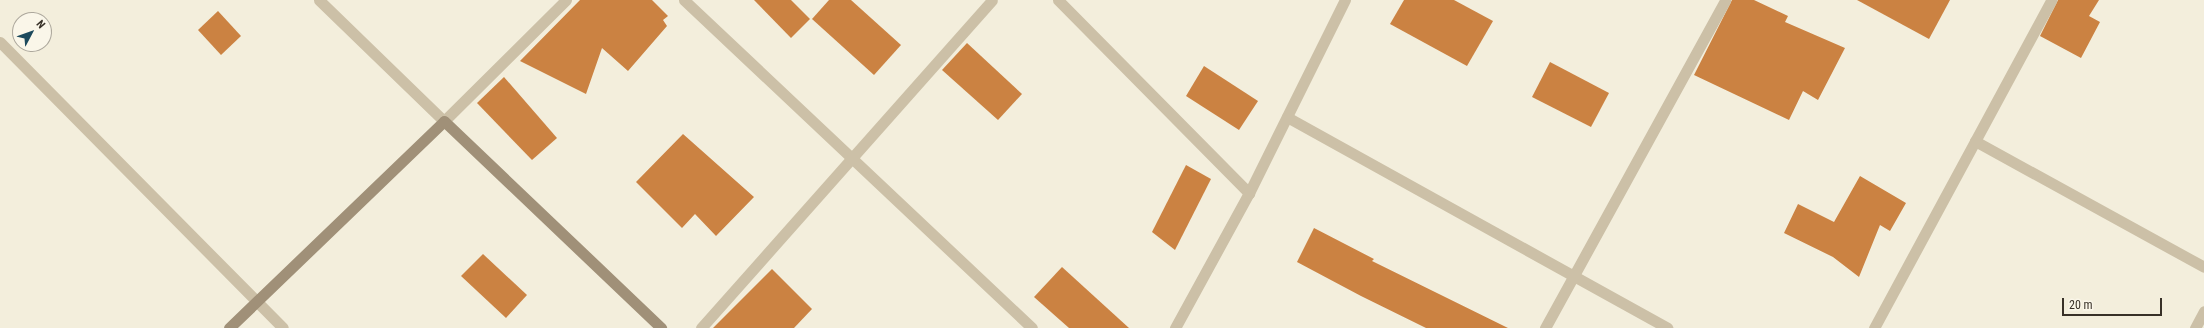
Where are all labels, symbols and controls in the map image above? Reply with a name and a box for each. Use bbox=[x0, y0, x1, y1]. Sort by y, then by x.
north arrow bbox=[12, 12, 52, 52]
text: N bbox=[34, 18, 48, 31]
scale bar bbox=[2064, 290, 2164, 316]
text: 20 m bbox=[2069, 298, 2093, 312]

